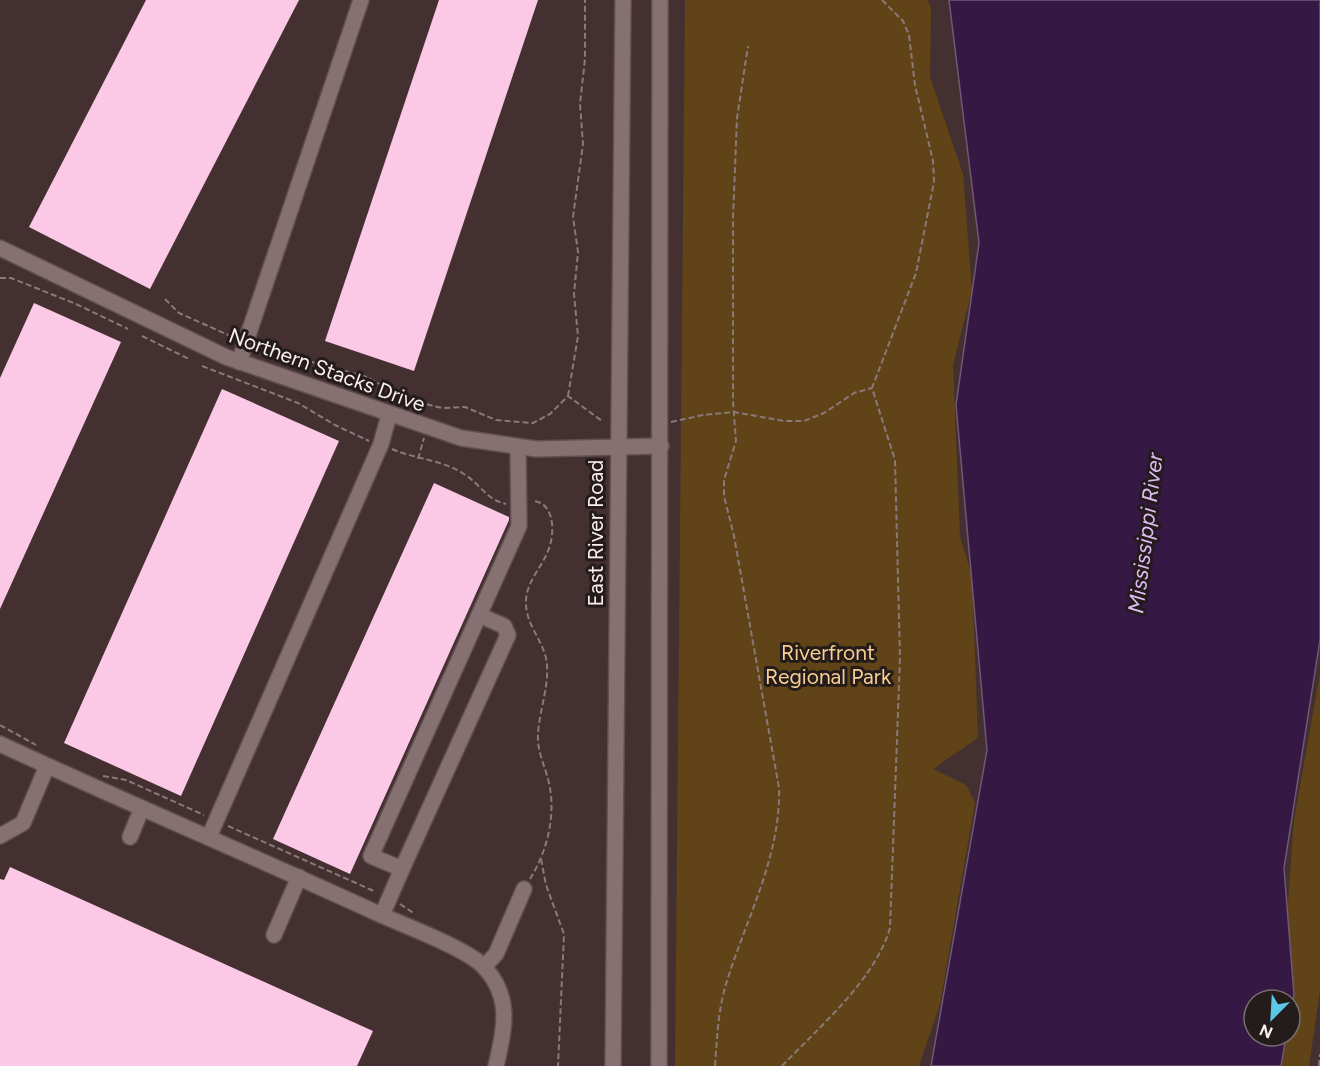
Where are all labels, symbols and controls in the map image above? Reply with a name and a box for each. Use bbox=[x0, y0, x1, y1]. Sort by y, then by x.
street label: Northern Stacks Drive bbox=[226, 322, 429, 417]
water label: Mississippi River bbox=[1122, 450, 1169, 615]
street label: East River Road bbox=[583, 460, 608, 606]
park label: Riverfront Regional Park bbox=[765, 640, 892, 689]
north arrow bbox=[1242, 988, 1302, 1048]
text: N bbox=[1257, 1020, 1276, 1042]

